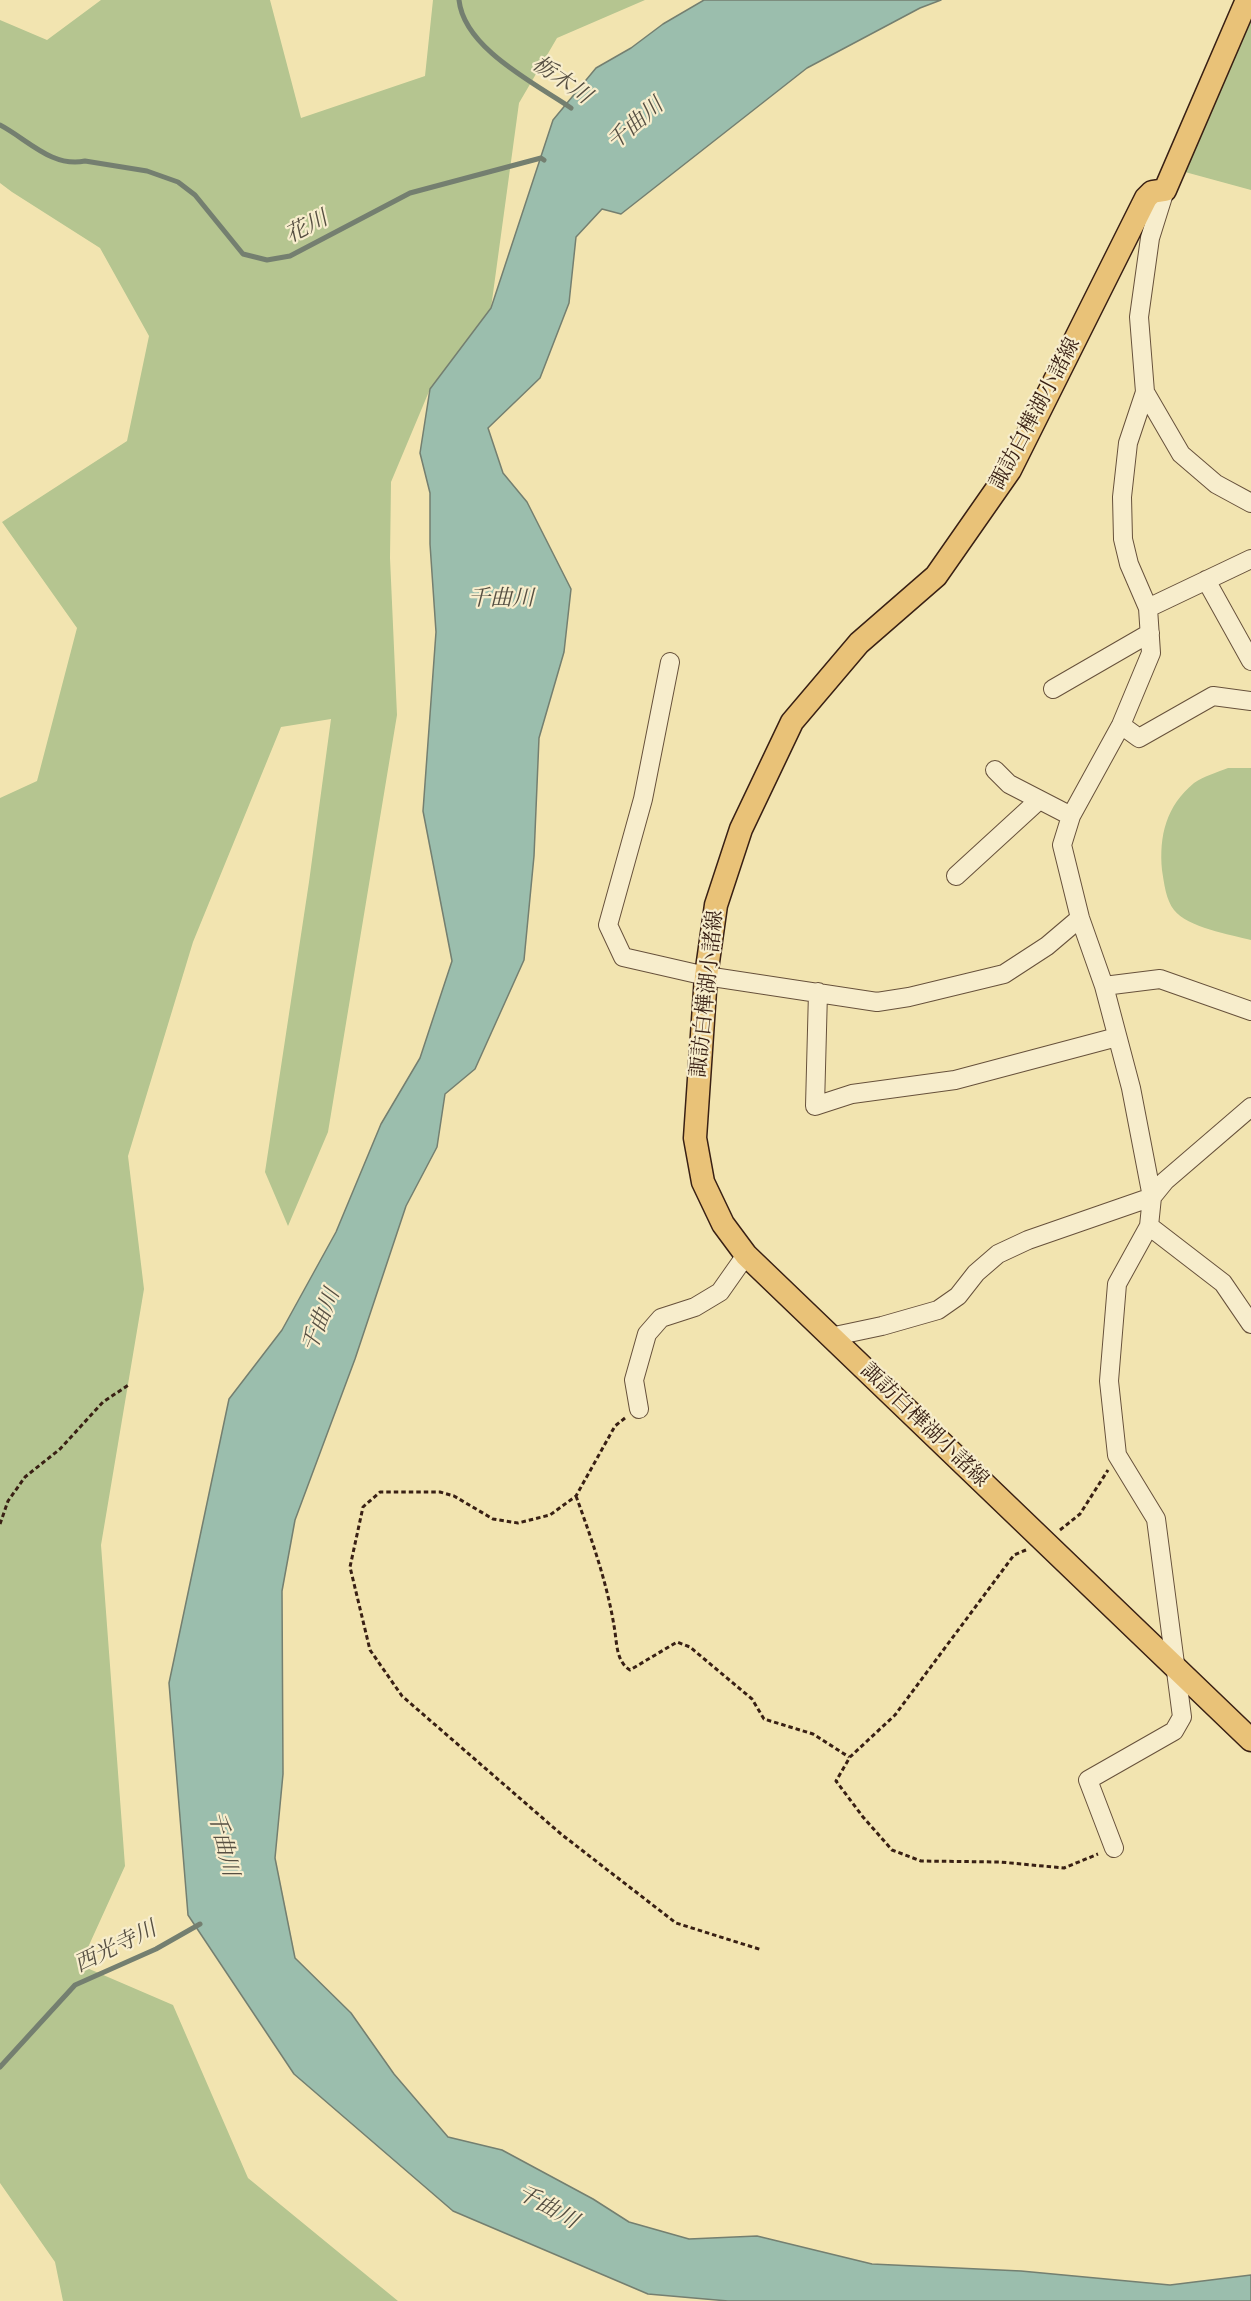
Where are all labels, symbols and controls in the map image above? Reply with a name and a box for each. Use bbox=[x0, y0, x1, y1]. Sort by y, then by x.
water label: 栃木川 bbox=[526, 51, 596, 111]
water label: 千曲川 bbox=[602, 93, 670, 157]
water label: 花川 bbox=[281, 206, 333, 250]
street label: 諏訪白樺湖小諸線 bbox=[985, 334, 1087, 494]
water label: 千曲川 bbox=[468, 587, 534, 613]
street label: 諏訪白樺湖小諸線 bbox=[687, 909, 729, 1079]
water label: 千曲川 bbox=[297, 1285, 347, 1357]
street label: 諏訪白樺湖小諸線 bbox=[855, 1359, 993, 1493]
water label: 千曲川 bbox=[201, 1809, 243, 1879]
water label: 西光寺川 bbox=[71, 1917, 161, 1979]
water label: 千曲川 bbox=[512, 2180, 582, 2236]

